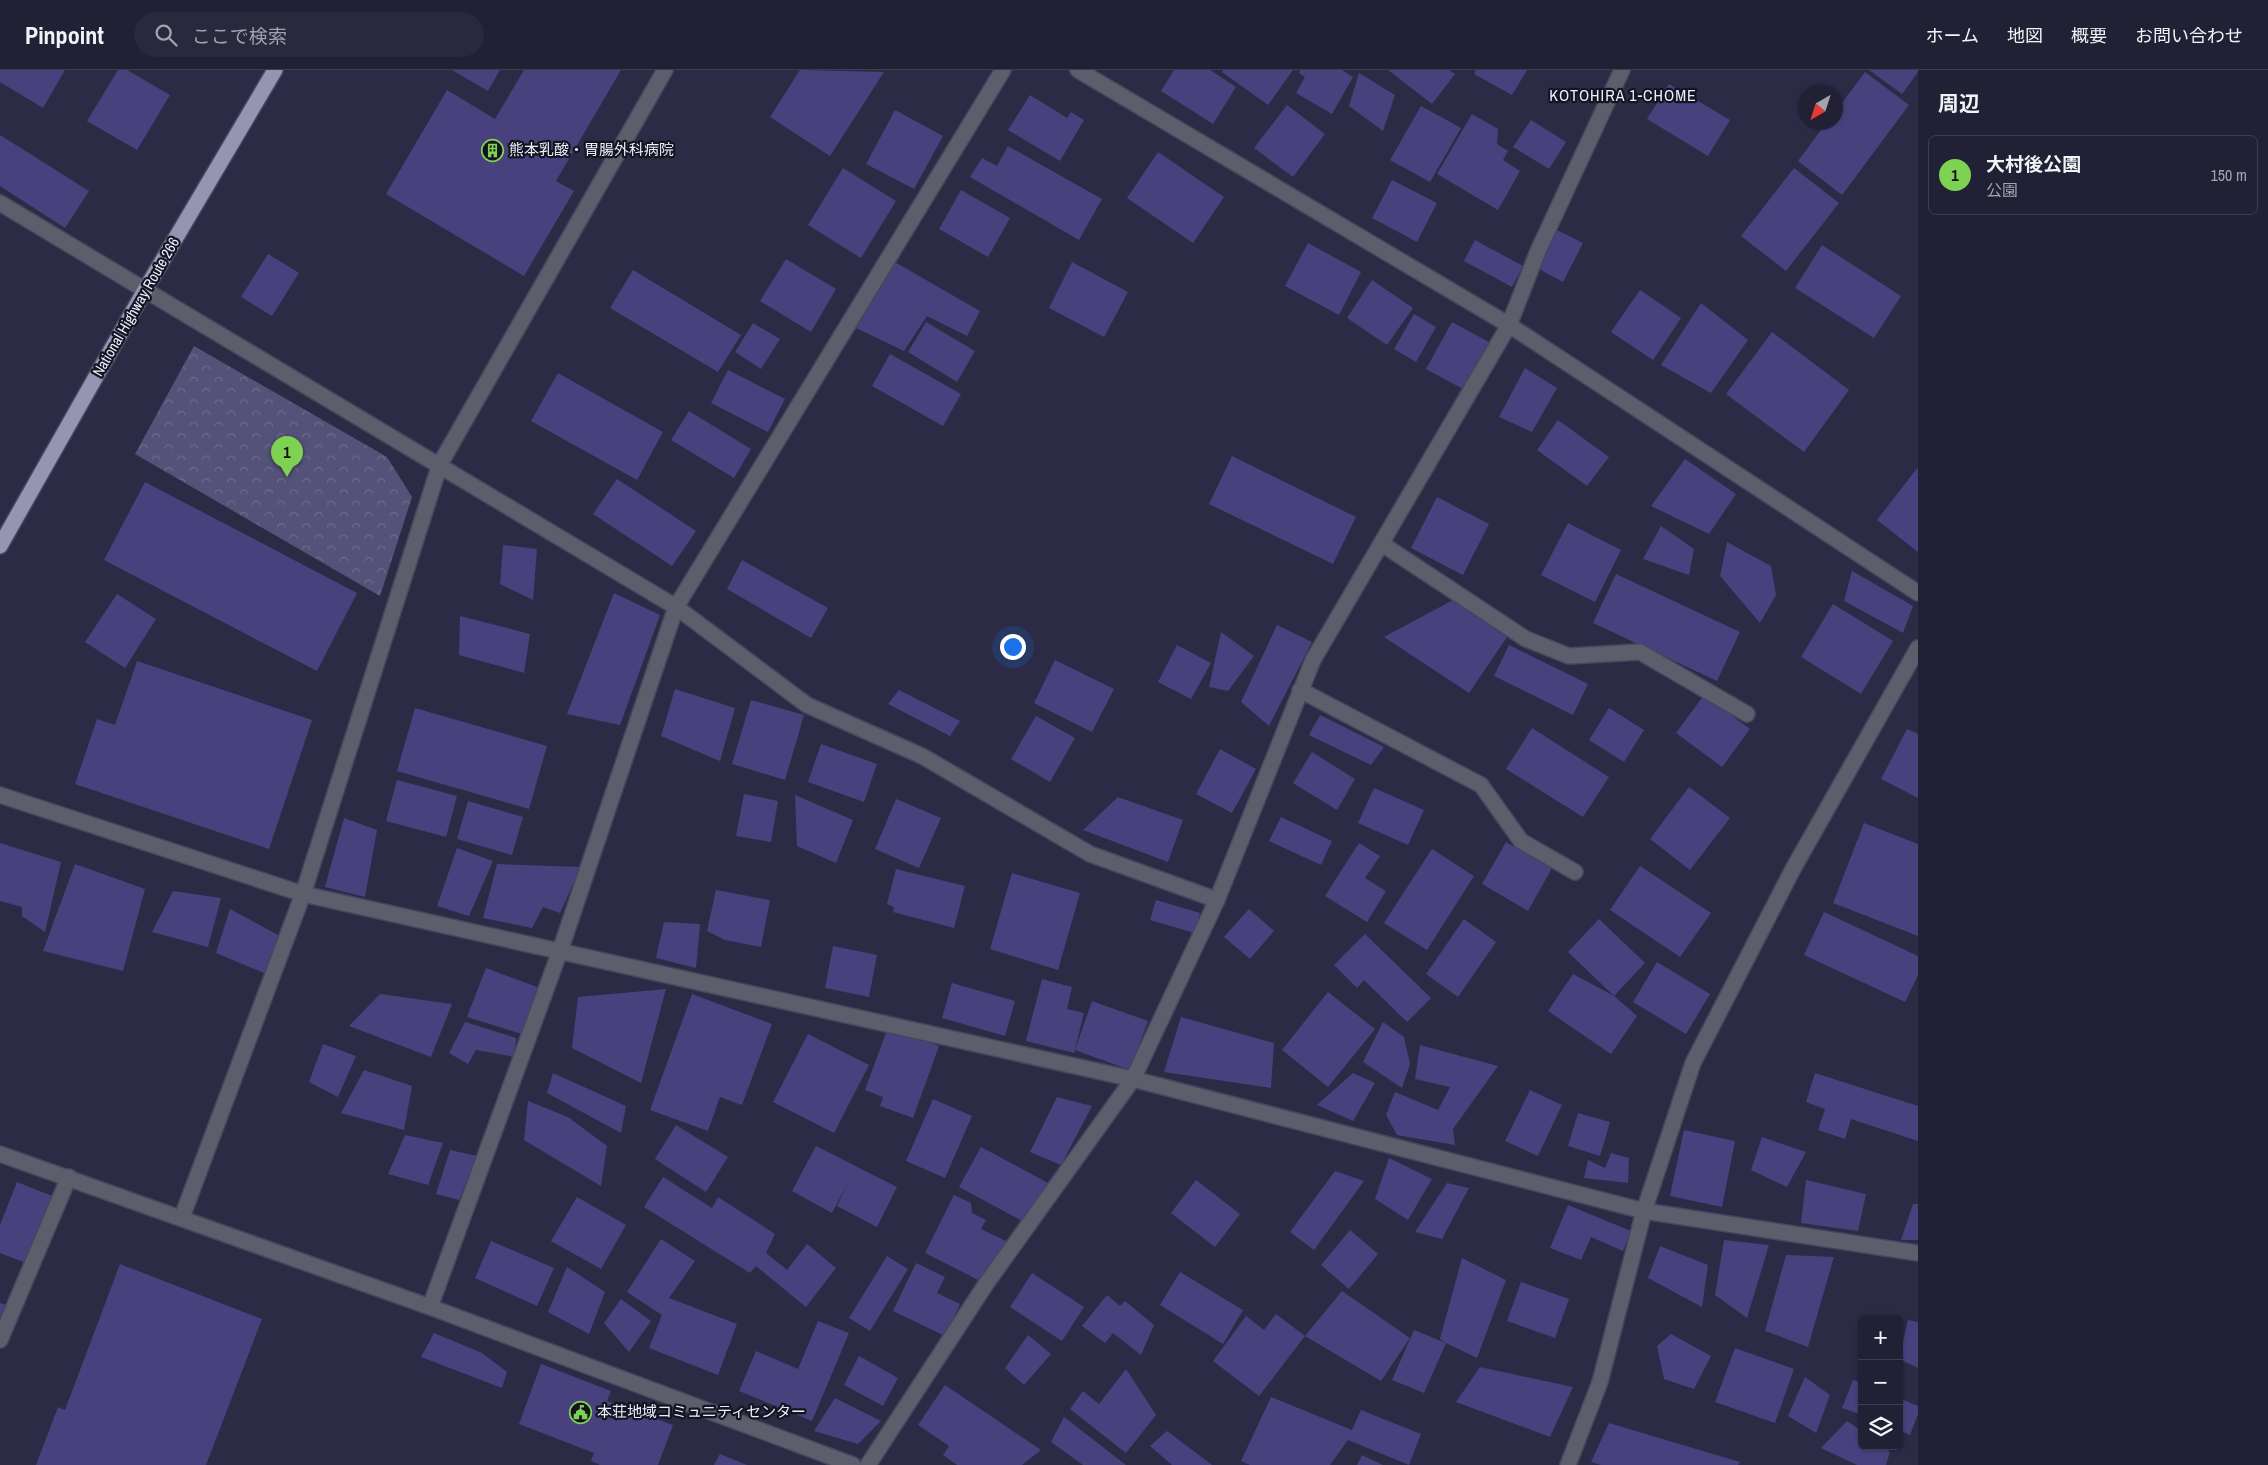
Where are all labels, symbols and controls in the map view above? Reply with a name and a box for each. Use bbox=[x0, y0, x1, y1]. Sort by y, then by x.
search box bbox=[134, 12, 484, 57]
text: Pinpoint bbox=[25, 19, 104, 51]
icon: search bbox=[152, 21, 180, 49]
text: ここで検索 bbox=[192, 23, 287, 49]
text: ホーム bbox=[1926, 23, 1979, 48]
text: 地図 bbox=[2007, 23, 2043, 48]
text: 概要 bbox=[2071, 23, 2107, 48]
text: お問い合わせ bbox=[2135, 23, 2243, 48]
district label: KOTOHIRA 1-CHOME bbox=[1549, 84, 1697, 106]
north arrow bbox=[1798, 85, 1843, 130]
text: 周辺 bbox=[1938, 89, 1980, 118]
building icon: 熊本乳酸・胃腸外科病院 bbox=[481, 138, 505, 162]
place label: 熊本乳酸・胃腸外科病院 bbox=[509, 139, 674, 160]
text: 大村後公園 bbox=[1986, 151, 2081, 177]
text: 1 bbox=[1951, 164, 1959, 186]
text: 150 m bbox=[2211, 164, 2247, 186]
text: 公園 bbox=[1986, 179, 2018, 201]
street label: National Highway Route 266 bbox=[87, 233, 184, 380]
pin: 1 bbox=[271, 436, 303, 477]
your location bbox=[1000, 634, 1026, 660]
map controls bbox=[1858, 1315, 1903, 1450]
button: + bbox=[1858, 1315, 1903, 1360]
button: − bbox=[1858, 1360, 1903, 1405]
public building icon: 本荘地域コミュニティセンター bbox=[569, 1400, 593, 1424]
place label: 本荘地域コミュニティセンター bbox=[597, 1401, 806, 1422]
button: layers bbox=[1858, 1405, 1903, 1450]

